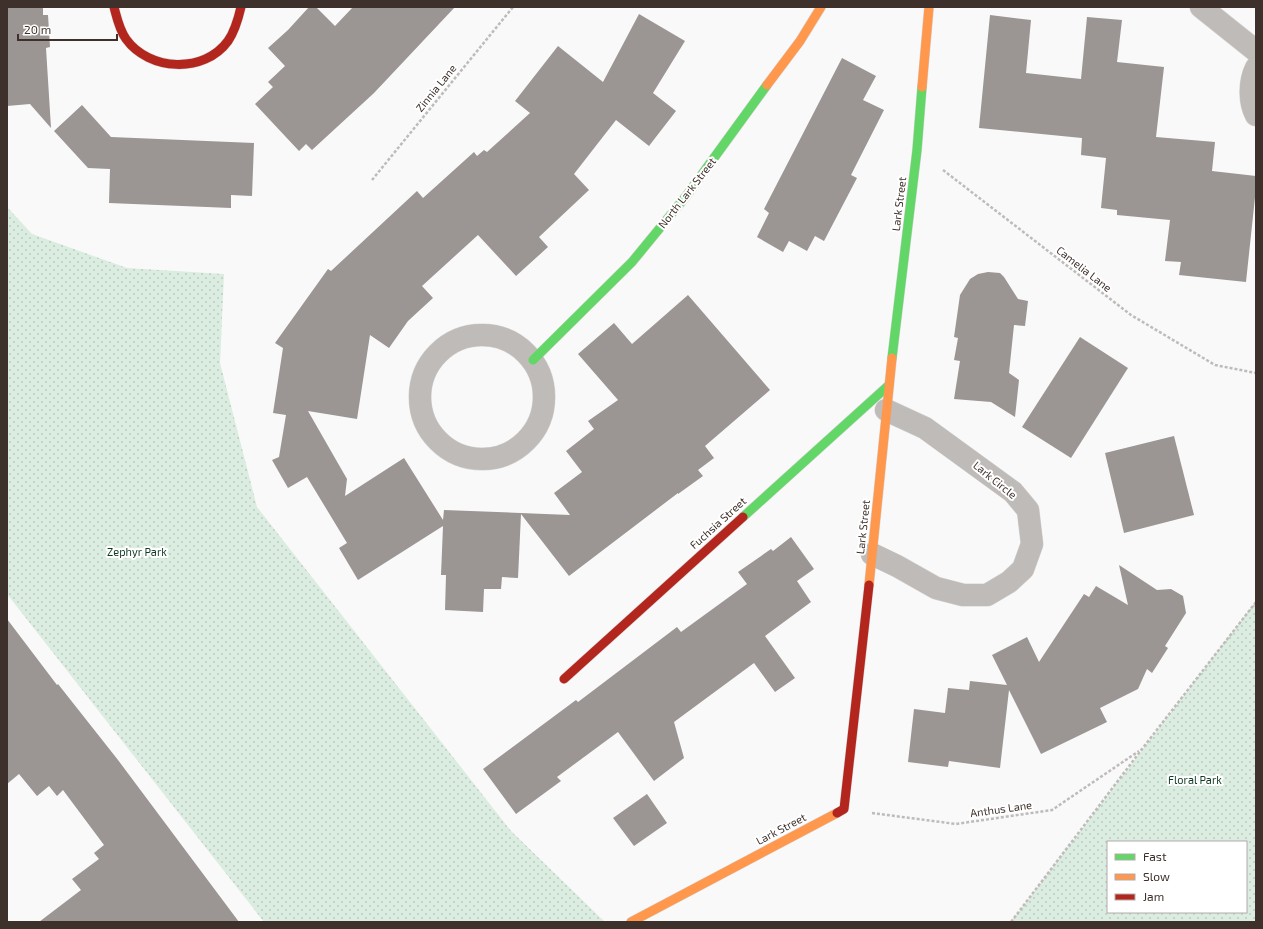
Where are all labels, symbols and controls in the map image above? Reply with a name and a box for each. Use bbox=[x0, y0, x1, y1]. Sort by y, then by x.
scale bar bbox=[18, 16, 117, 42]
text: 20 m bbox=[24, 22, 51, 36]
street label: Zinnia Lane bbox=[413, 61, 459, 114]
street label: North Lark Street bbox=[655, 155, 718, 231]
street label: Lark Street bbox=[889, 176, 908, 232]
street label: Camelia Lane bbox=[1054, 243, 1115, 294]
street label: Lark Circle bbox=[971, 458, 1020, 501]
street label: Fuchsia Street bbox=[687, 494, 748, 551]
street label: Lark Street bbox=[853, 499, 872, 555]
park label: Zephyr Park bbox=[107, 545, 167, 558]
park label: Floral Park bbox=[1168, 773, 1222, 786]
street label: Anthus Lane bbox=[969, 798, 1033, 819]
street label: Lark Street bbox=[754, 810, 808, 847]
legend bbox=[1107, 841, 1247, 913]
text: Fast bbox=[1143, 849, 1167, 863]
text: Slow bbox=[1143, 869, 1170, 883]
text: Jam bbox=[1143, 889, 1164, 903]

